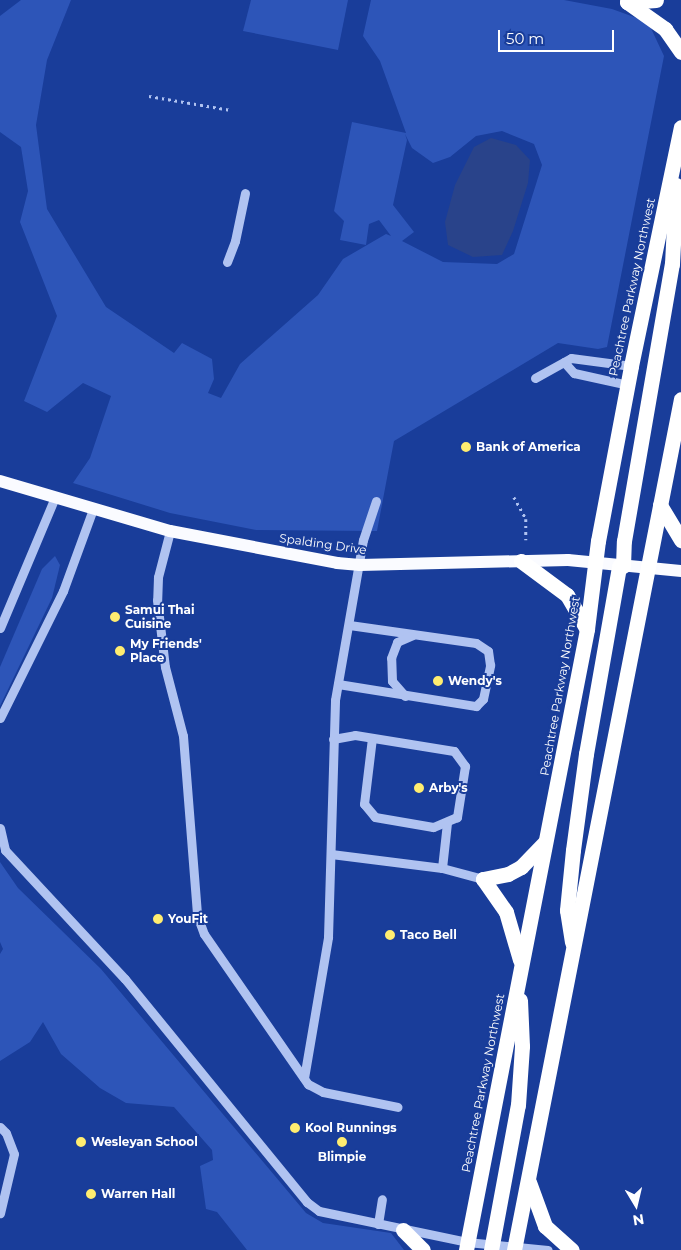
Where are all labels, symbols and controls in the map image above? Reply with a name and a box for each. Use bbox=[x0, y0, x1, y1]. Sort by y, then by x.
scale bar bbox=[501, 20, 617, 52]
text: 50 m bbox=[506, 29, 544, 48]
street label: Peachtree Parkway Northwest bbox=[606, 197, 658, 377]
place label: Bank of America bbox=[476, 440, 581, 454]
marker: Bank of America bbox=[460, 441, 472, 453]
street label: Spalding Drive bbox=[278, 531, 368, 557]
street label: Peachtree Parkway Northwest bbox=[537, 595, 583, 777]
place label: Samui Thai Cuisine bbox=[125, 603, 195, 631]
marker: Samui Thai Cuisine bbox=[109, 611, 121, 623]
place label: My Friends' Place bbox=[130, 637, 202, 665]
marker: My Friends' Place bbox=[114, 645, 126, 657]
place label: Wendy's bbox=[448, 674, 502, 688]
marker: Wendy's bbox=[432, 675, 444, 687]
place label: Arby's bbox=[429, 781, 468, 795]
marker: Arby's bbox=[413, 782, 425, 794]
place label: YouFit bbox=[168, 912, 208, 926]
marker: YouFit bbox=[152, 913, 164, 925]
place label: Taco Bell bbox=[400, 928, 457, 942]
marker: Taco Bell bbox=[384, 929, 396, 941]
street label: Peachtree Parkway Northwest bbox=[459, 992, 507, 1174]
place label: Kool Runnings bbox=[305, 1121, 397, 1135]
marker: Kool Runnings bbox=[289, 1122, 301, 1134]
place label: Wesleyan School bbox=[91, 1135, 198, 1149]
marker: Wesleyan School bbox=[75, 1136, 87, 1148]
marker: Blimpie bbox=[336, 1136, 348, 1148]
place label: Blimpie bbox=[318, 1150, 366, 1164]
north arrow bbox=[611, 1180, 661, 1230]
place label: Warren Hall bbox=[101, 1187, 175, 1201]
marker: Warren Hall bbox=[85, 1188, 97, 1200]
text: N bbox=[631, 1210, 645, 1230]

